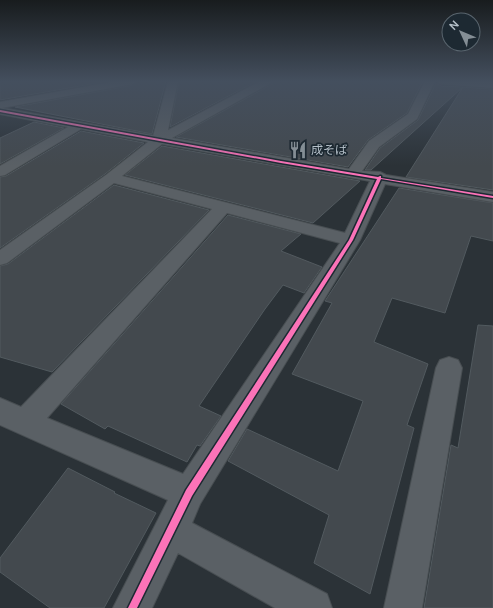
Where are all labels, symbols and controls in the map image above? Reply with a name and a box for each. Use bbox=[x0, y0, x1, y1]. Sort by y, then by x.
north arrow bbox=[441, 12, 481, 52]
text: N bbox=[446, 17, 462, 33]
restaurant icon: 成そば bbox=[288, 140, 308, 160]
place label: 成そば bbox=[311, 142, 347, 158]

